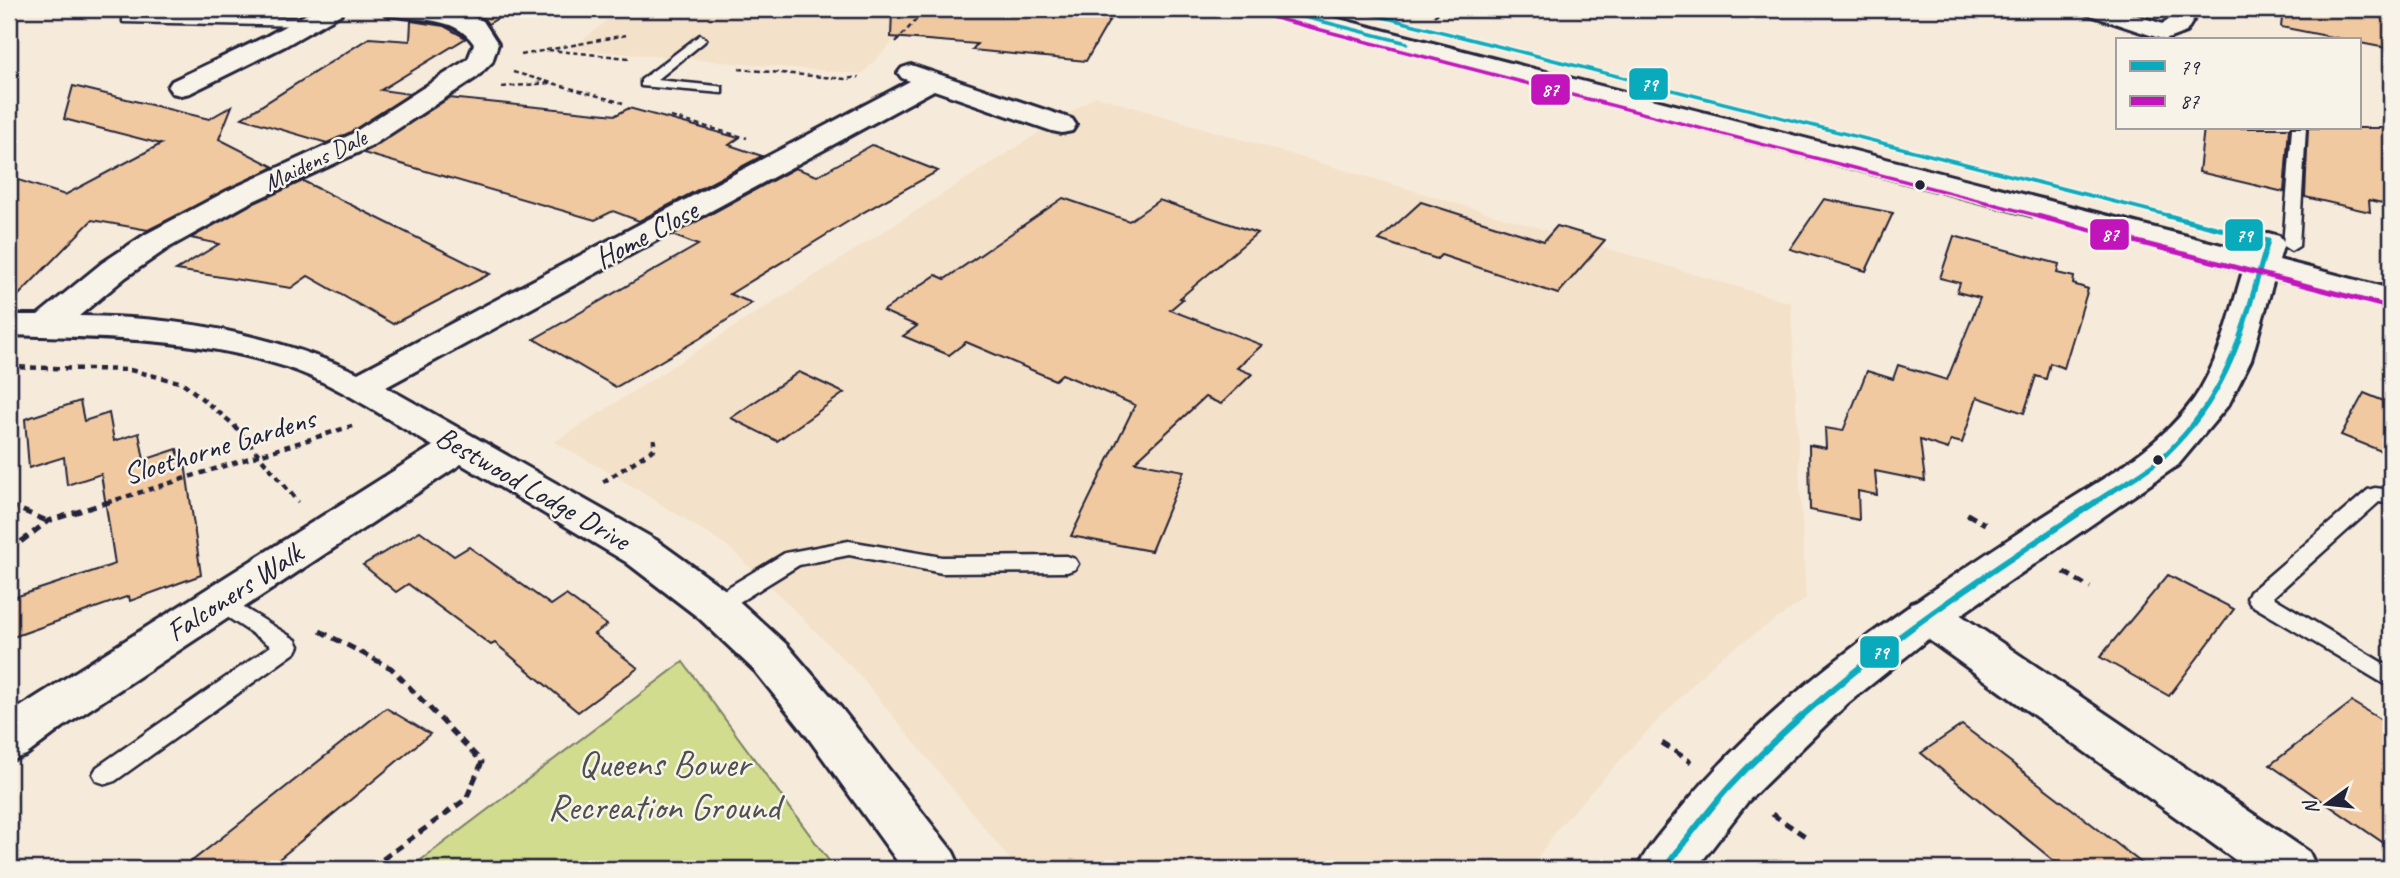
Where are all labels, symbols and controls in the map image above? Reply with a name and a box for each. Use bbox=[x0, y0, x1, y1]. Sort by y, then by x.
legend bbox=[2116, 38, 2362, 130]
text: 79 bbox=[2180, 54, 2200, 80]
line badge: 79 bbox=[1628, 67, 1669, 101]
line badge: 87 bbox=[1530, 73, 1571, 106]
text: 79 bbox=[1641, 73, 1660, 97]
text: 87 bbox=[1541, 78, 1561, 102]
text: 87 bbox=[2180, 88, 2200, 114]
street label: Maidens Dale bbox=[259, 121, 373, 198]
unlabelled marker bbox=[1913, 178, 1927, 192]
street label: Home Close bbox=[588, 190, 706, 277]
line badge: 87 bbox=[2089, 218, 2130, 251]
line badge: 79 bbox=[2224, 218, 2264, 252]
text: 87 bbox=[2101, 223, 2121, 247]
text: 79 bbox=[2236, 224, 2255, 248]
street label: Sloethorne Gardens bbox=[118, 398, 322, 493]
street label: Bestwood Lodge Drive bbox=[429, 417, 639, 560]
unlabelled marker bbox=[2151, 453, 2165, 467]
street label: Falconers Walk bbox=[159, 533, 311, 650]
line badge: 79 bbox=[1859, 635, 1900, 669]
text: 79 bbox=[1872, 641, 1891, 665]
park label: Queens Bower Recreation Ground bbox=[548, 740, 786, 830]
north arrow bbox=[2292, 770, 2362, 840]
text: N bbox=[2298, 796, 2325, 817]

